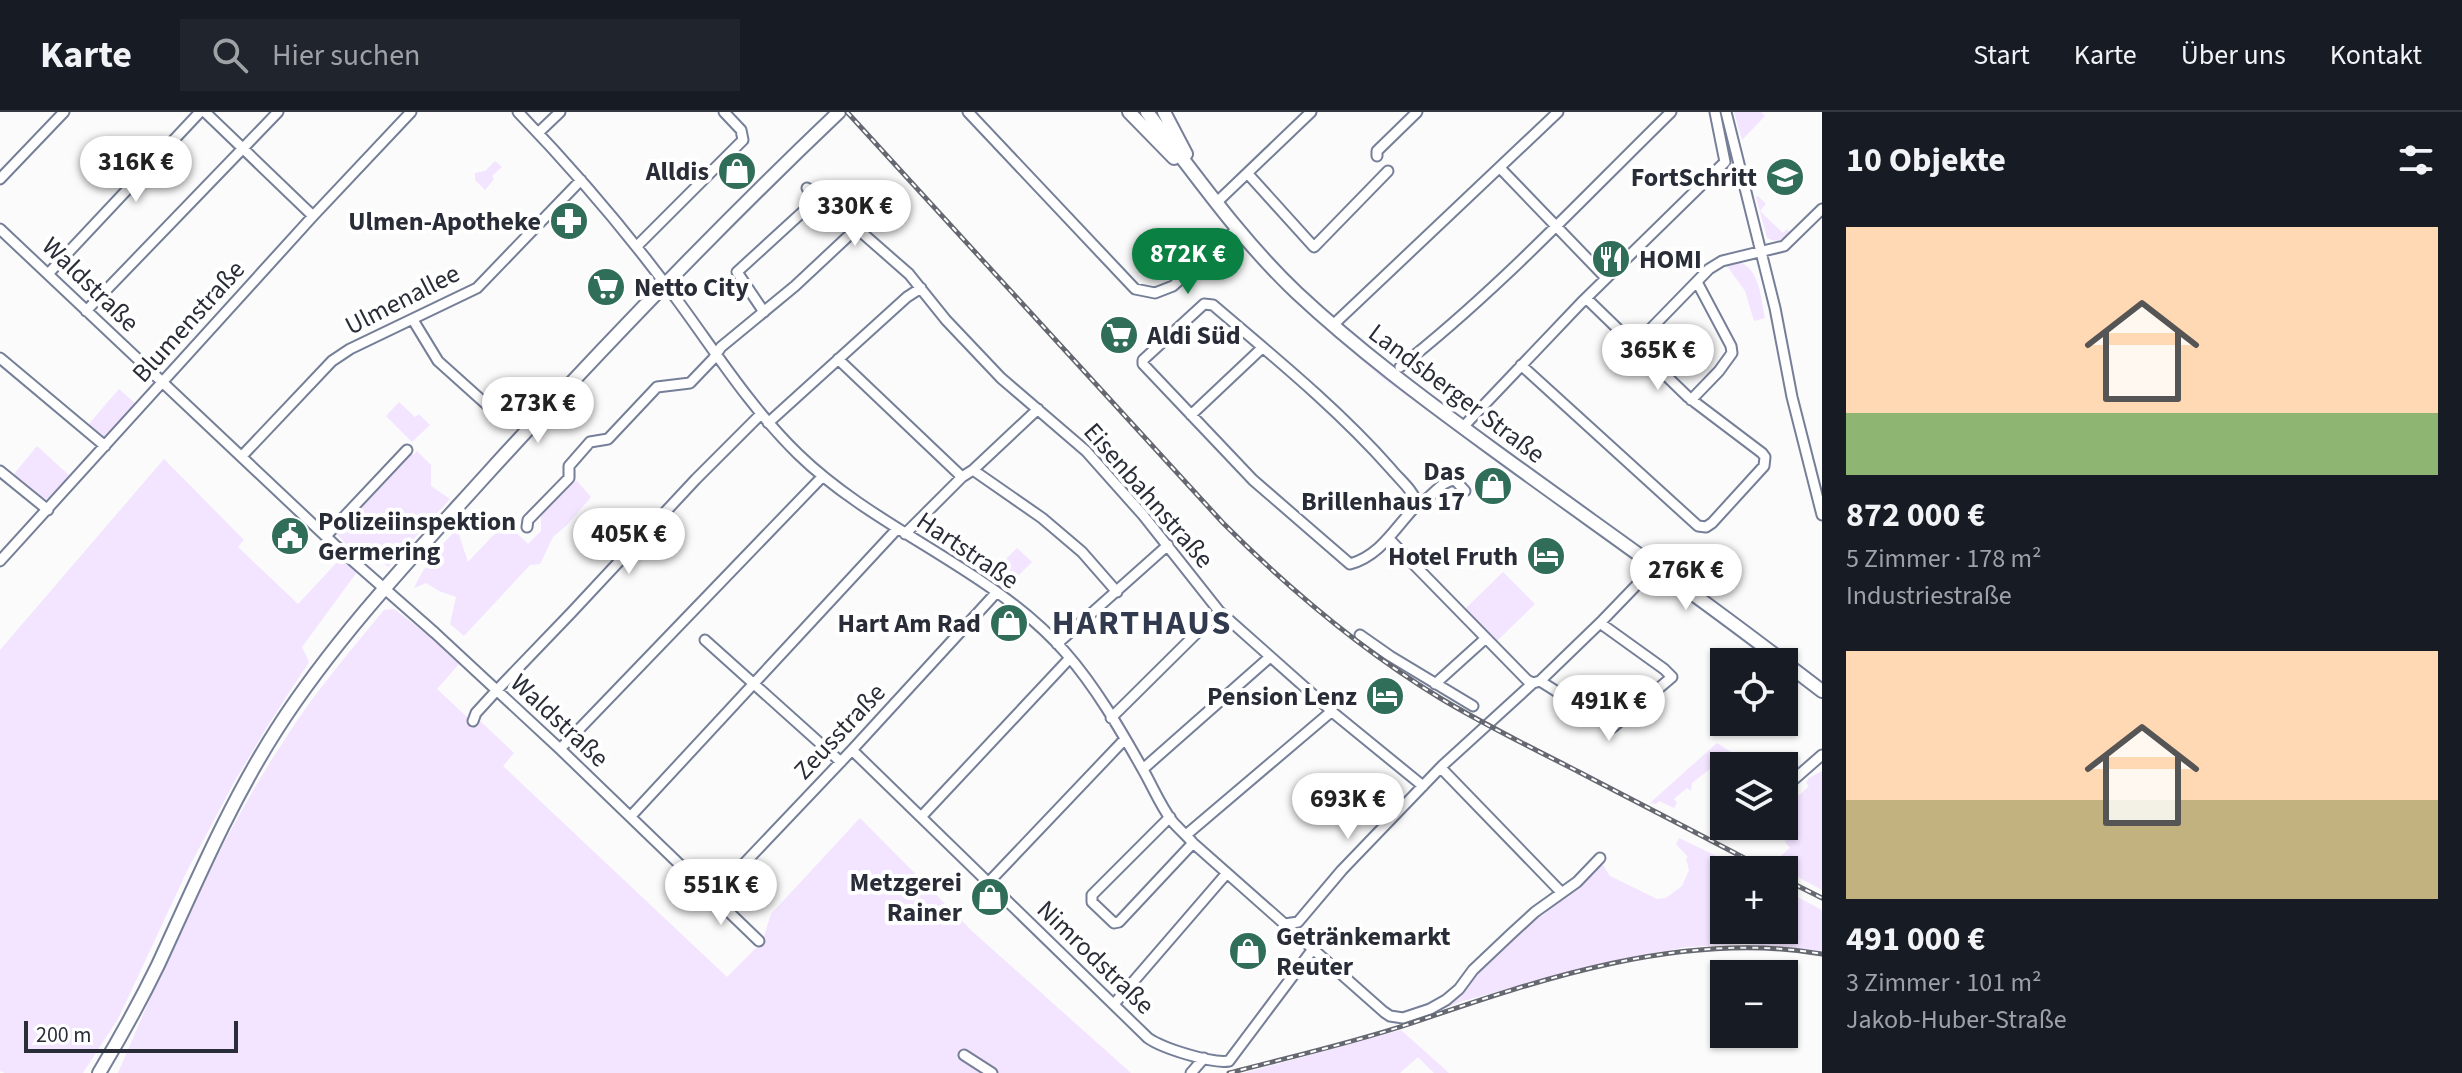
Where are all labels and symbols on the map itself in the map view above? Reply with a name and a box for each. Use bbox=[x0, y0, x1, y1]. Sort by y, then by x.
pin: 316K € bbox=[71, 136, 201, 204]
shop icon: Alldis bbox=[716, 150, 758, 192]
place label: Alldis bbox=[645, 153, 709, 190]
school or university icon: FortSchritt bbox=[1764, 156, 1806, 198]
place label: FortSchritt bbox=[1631, 159, 1757, 196]
pin: 330K € bbox=[790, 180, 920, 248]
pharmacy icon: Ulmen-Apotheke bbox=[548, 200, 590, 242]
place label: Ulmen-Apotheke bbox=[348, 203, 541, 240]
street label: Waldstraße bbox=[34, 228, 148, 340]
pin: 872K € bbox=[1123, 228, 1253, 296]
restaurant icon: HOMI bbox=[1590, 238, 1632, 280]
place label: HOMI bbox=[1639, 241, 1702, 278]
street label: Blumenstraße bbox=[123, 252, 253, 391]
street label: Ulmenallee bbox=[338, 255, 466, 344]
supermarket icon: Netto City bbox=[585, 266, 627, 308]
place label: Netto City bbox=[634, 269, 749, 306]
supermarket icon: Aldi Süd bbox=[1098, 314, 1140, 356]
street label: Landsberger Straße bbox=[1361, 315, 1553, 472]
place label: Aldi Süd bbox=[1146, 317, 1241, 354]
pin: 365K € bbox=[1593, 324, 1723, 392]
pin: 273K € bbox=[473, 377, 603, 445]
street label: Eisenbahnstraße bbox=[1075, 414, 1222, 576]
place label: Das Brillenhaus 17 bbox=[1301, 453, 1465, 520]
shop icon: Das Brillenhaus 17 bbox=[1472, 465, 1514, 507]
place label: Polizeiinspektion Germering bbox=[318, 503, 516, 570]
street label: Hartstraße bbox=[909, 503, 1026, 598]
pin: 405K € bbox=[564, 508, 694, 576]
public building icon: Polizeiinspektion Germering bbox=[269, 515, 311, 557]
hotel icon: Hotel Fruth bbox=[1525, 535, 1567, 577]
place label: Hotel Fruth bbox=[1388, 538, 1518, 575]
pin: 276K € bbox=[1621, 544, 1751, 612]
district label: HARTHAUS bbox=[1052, 599, 1232, 648]
shop icon: Hart Am Rad bbox=[988, 602, 1030, 644]
place label: Hart Am Rad bbox=[838, 605, 981, 642]
street label: Waldstraße bbox=[502, 665, 617, 776]
street label: Zeusstraße bbox=[785, 675, 894, 788]
hotel icon: Pension Lenz bbox=[1364, 675, 1406, 717]
pin: 491K € bbox=[1544, 675, 1674, 743]
place label: Pension Lenz bbox=[1207, 678, 1357, 715]
pin: 693K € bbox=[1283, 773, 1413, 841]
pin: 551K € bbox=[656, 859, 786, 927]
place label: Metzgerei Rainer bbox=[849, 864, 963, 931]
shop icon: Metzgerei Rainer bbox=[969, 876, 1011, 918]
street label: Nimrodstraße bbox=[1029, 892, 1163, 1023]
place label: Getränkemarkt Reuter bbox=[1276, 918, 1451, 985]
shop icon: Getränkemarkt Reuter bbox=[1227, 930, 1269, 972]
scale bar bbox=[24, 1017, 238, 1053]

